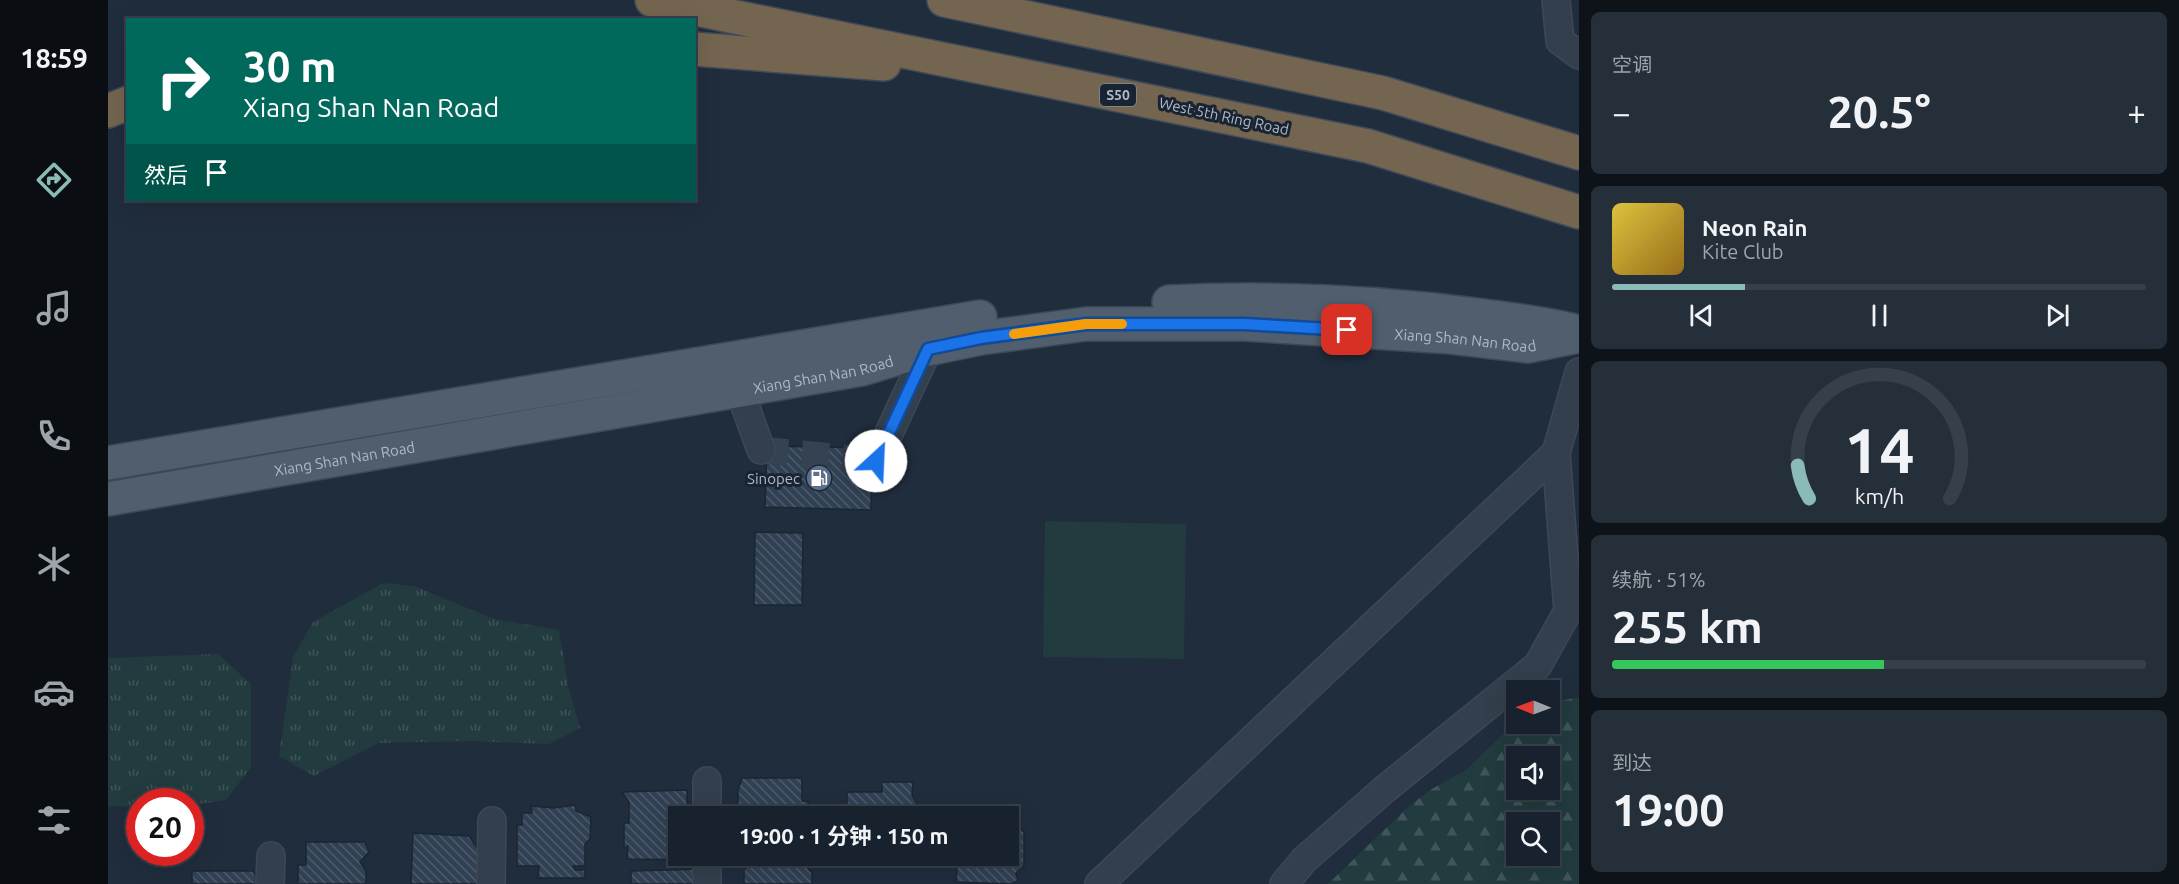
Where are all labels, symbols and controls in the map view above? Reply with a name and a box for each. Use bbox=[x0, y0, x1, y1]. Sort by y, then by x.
icon: right bbox=[144, 42, 222, 120]
text: 18:59 bbox=[20, 43, 88, 73]
text: 30 m bbox=[243, 43, 337, 90]
text: 空调 bbox=[1612, 53, 1652, 76]
road number: S50 bbox=[1100, 84, 1136, 106]
text: 20.5° bbox=[1827, 86, 1931, 137]
text: Xiang Shan Nan Road bbox=[243, 92, 499, 122]
street label: West 5th Ring Road bbox=[1158, 94, 1290, 138]
text: − bbox=[1612, 94, 1631, 131]
text: + bbox=[2127, 94, 2146, 131]
icon: arrive bbox=[200, 156, 233, 189]
icon: directions bbox=[33, 159, 75, 201]
text: 然后 bbox=[144, 162, 188, 187]
text: Neon Rain bbox=[1702, 215, 1807, 240]
text: Kite Club bbox=[1702, 240, 1784, 263]
icon: music bbox=[33, 287, 75, 329]
icon: previous bbox=[1685, 299, 1718, 332]
icon: pause bbox=[1863, 299, 1896, 332]
icon: next bbox=[2041, 299, 2074, 332]
pin bbox=[1321, 304, 1372, 355]
icon: arrive bbox=[1330, 313, 1363, 346]
street label: Xiang Shan Nan Road bbox=[1394, 325, 1538, 354]
street label: Xiang Shan Nan Road bbox=[752, 352, 895, 396]
icon: phone bbox=[33, 415, 75, 457]
text: 14 bbox=[1844, 415, 1914, 485]
position arrow bbox=[844, 429, 908, 493]
street label: Xiang Shan Nan Road bbox=[273, 438, 416, 479]
fuel station icon: Sinopec bbox=[804, 463, 834, 493]
place label: Sinopec bbox=[747, 470, 800, 487]
text: km/h bbox=[1854, 484, 1904, 508]
icon: climate bbox=[33, 543, 75, 585]
text: 续航 · 51% bbox=[1612, 568, 1705, 591]
text: 255 km bbox=[1612, 601, 1763, 652]
icon: car bbox=[33, 671, 75, 713]
north arrow bbox=[1506, 680, 1560, 734]
map controls bbox=[1506, 680, 1560, 866]
button: sound bbox=[1506, 746, 1560, 800]
text: 到达 bbox=[1612, 751, 1652, 774]
text: 19:00 bbox=[1612, 784, 1725, 835]
speed limit sign: 20 bbox=[126, 788, 204, 866]
icon: filters bbox=[33, 799, 75, 841]
button: search bbox=[1506, 812, 1560, 866]
text: 19:00 · 1 分钟 · 150 m bbox=[739, 823, 948, 848]

